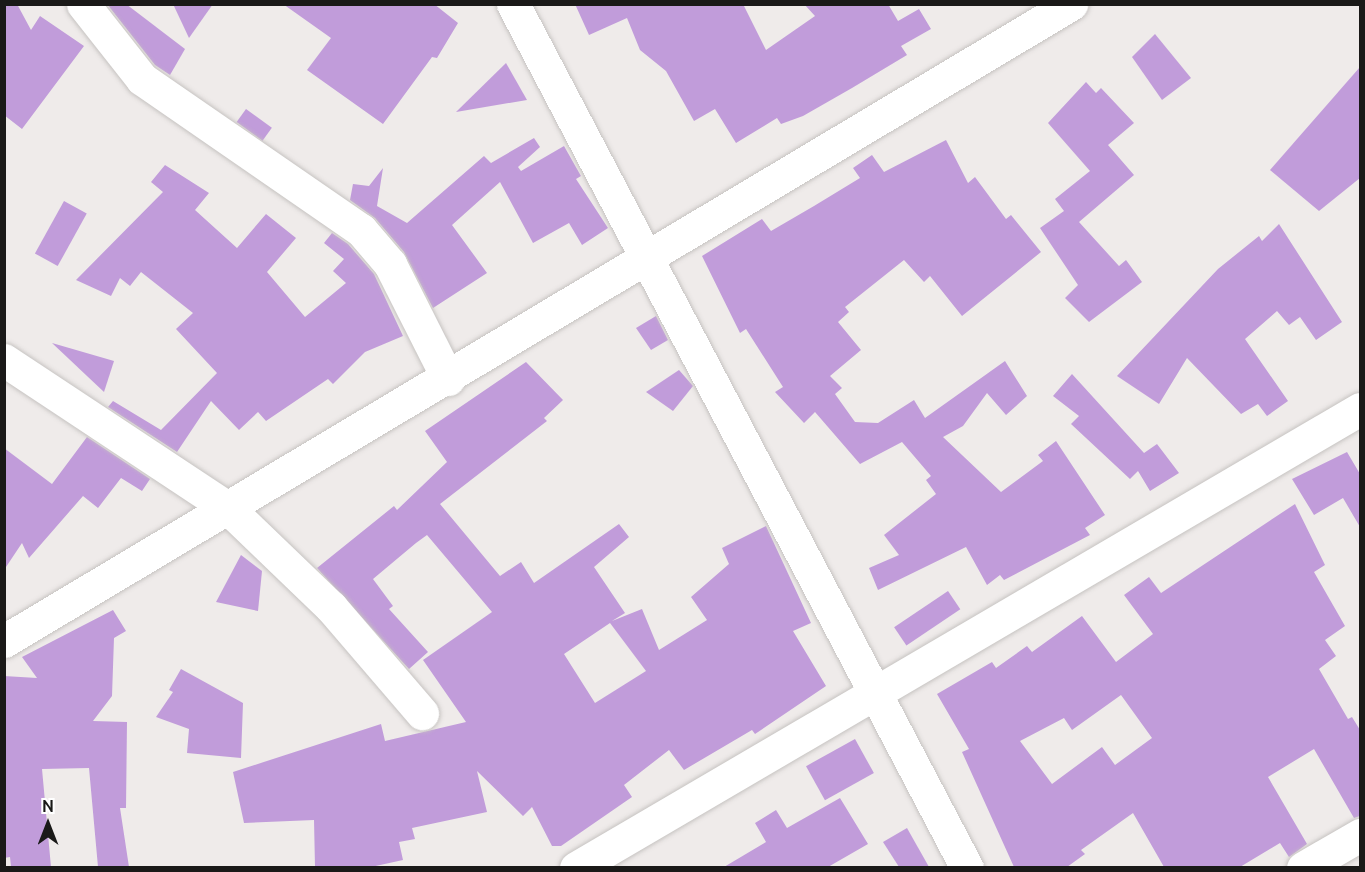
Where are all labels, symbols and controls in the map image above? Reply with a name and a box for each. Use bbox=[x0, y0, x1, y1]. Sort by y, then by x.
north arrow bbox=[18, 794, 78, 854]
text: N bbox=[42, 797, 54, 815]

